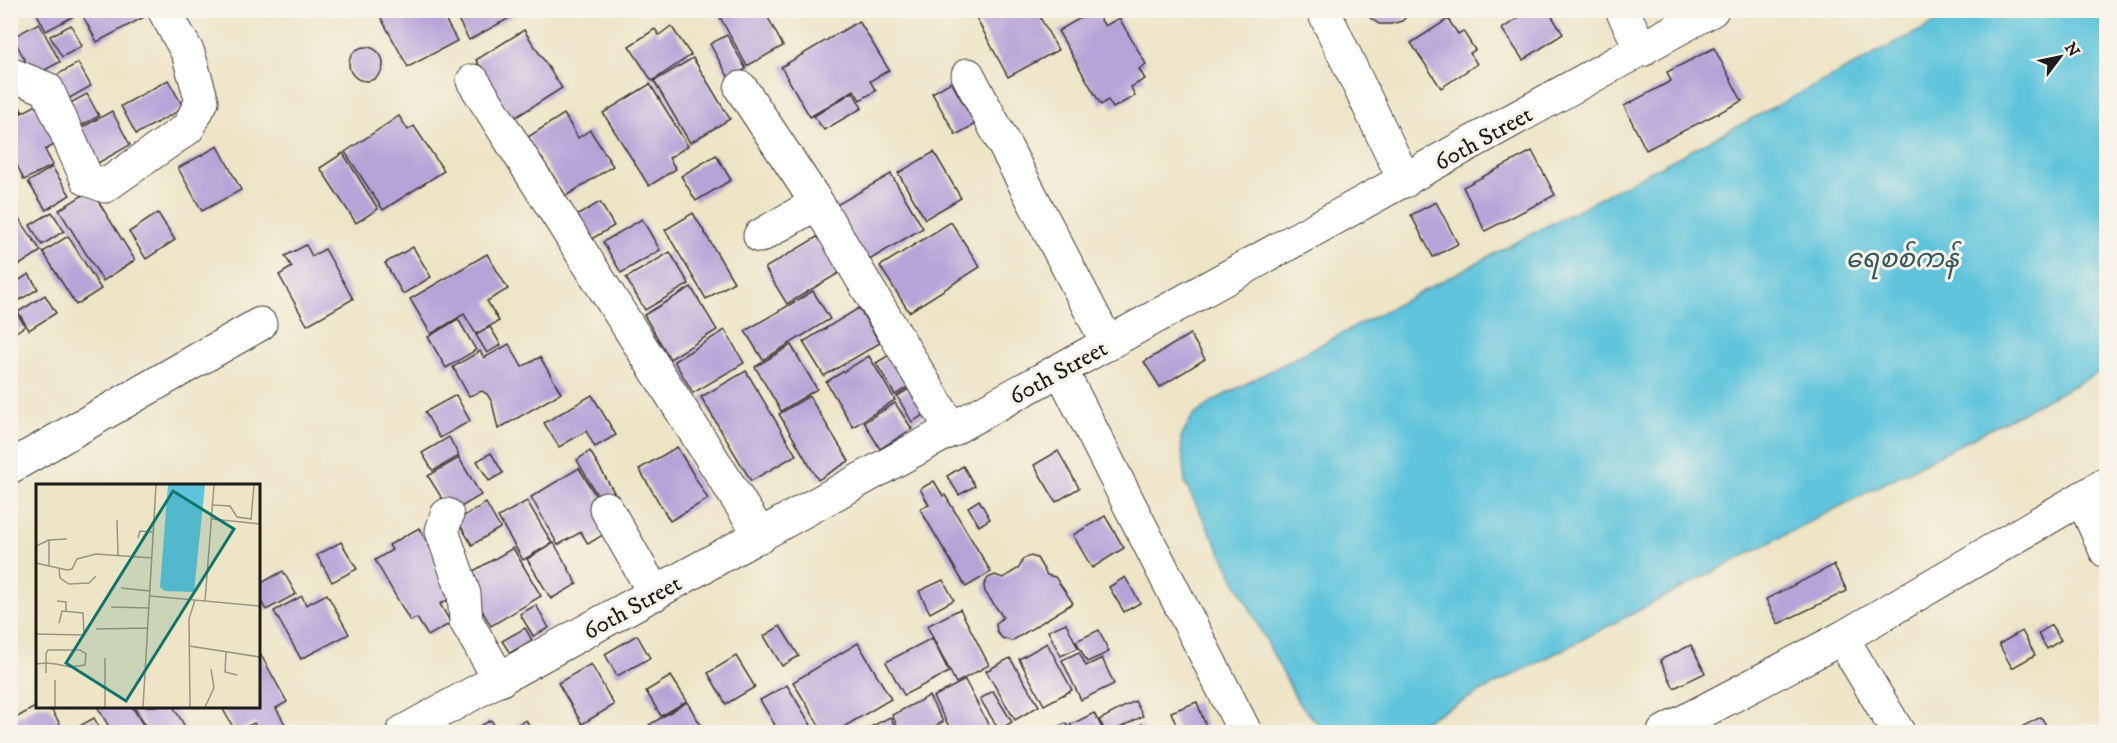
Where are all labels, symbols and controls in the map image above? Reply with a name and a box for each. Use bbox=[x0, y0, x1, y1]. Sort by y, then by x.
north arrow bbox=[2030, 27, 2090, 87]
text: N bbox=[2060, 39, 2084, 60]
street label: 60th Street bbox=[1429, 100, 1538, 178]
water label: ရေစစ်ကန် bbox=[1845, 240, 1963, 280]
street label: 60th Street bbox=[1004, 334, 1113, 412]
inset map bbox=[36, 484, 260, 707]
street label: 60th Street bbox=[578, 569, 687, 647]

